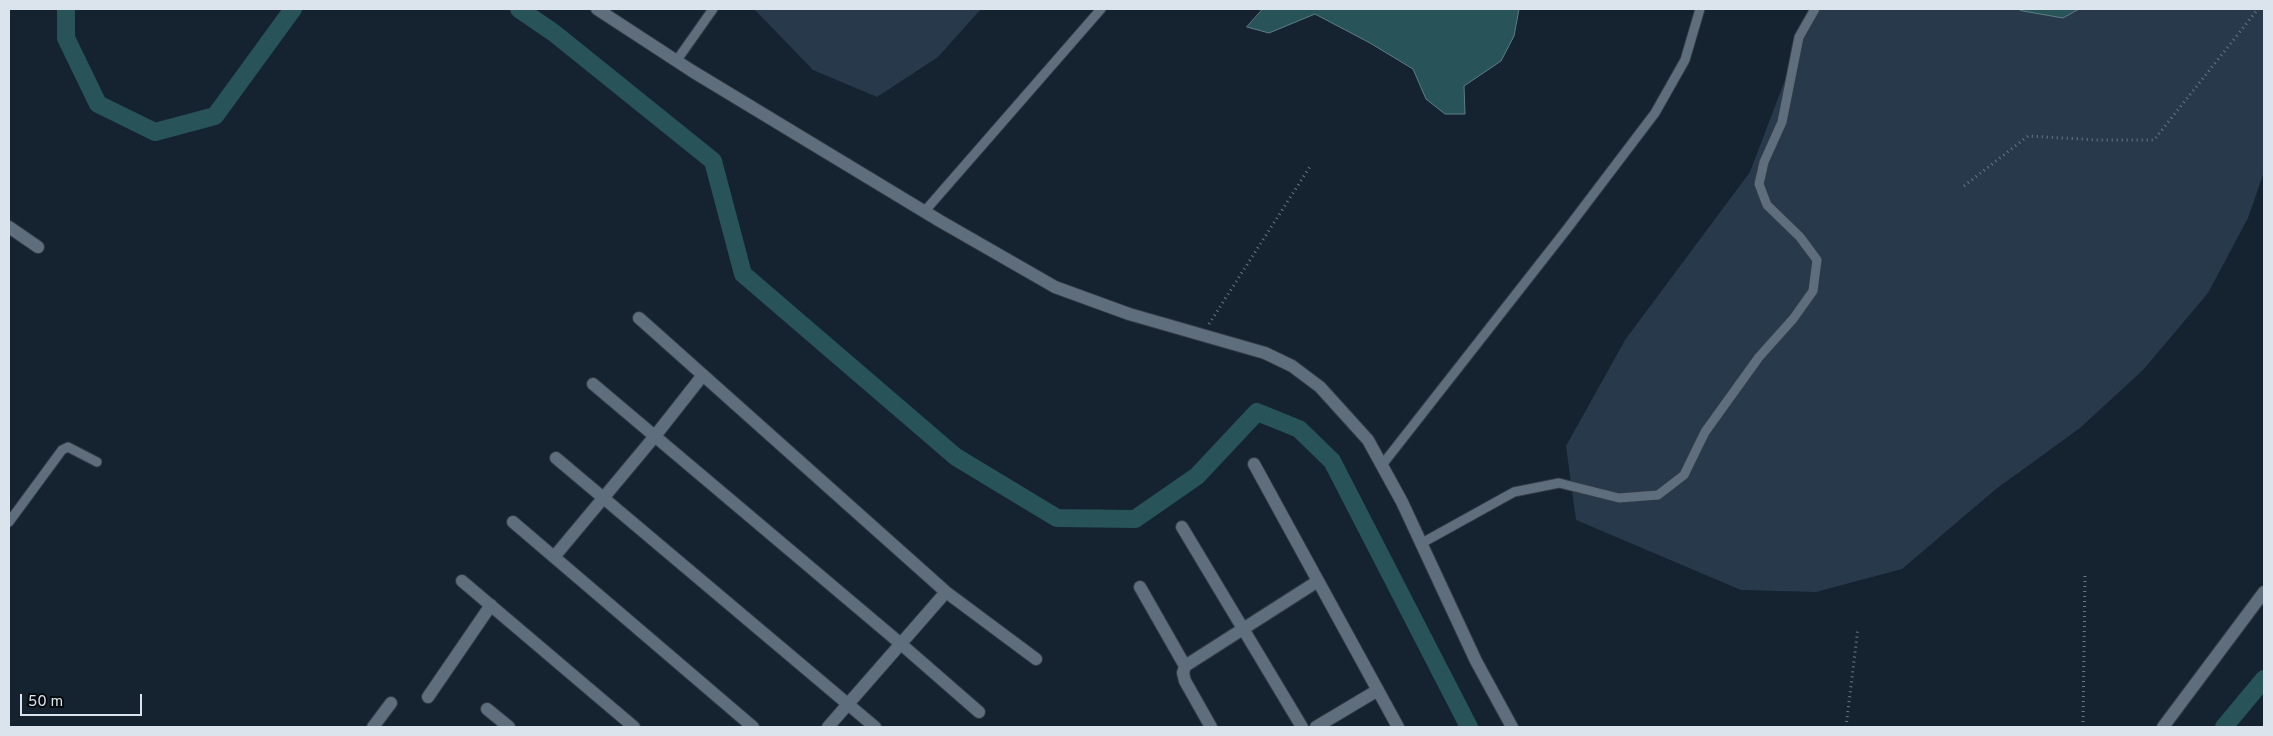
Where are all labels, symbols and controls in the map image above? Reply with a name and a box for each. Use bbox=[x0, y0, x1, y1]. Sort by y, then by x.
scale bar bbox=[22, 684, 145, 716]
text: 50 m bbox=[28, 693, 63, 712]

